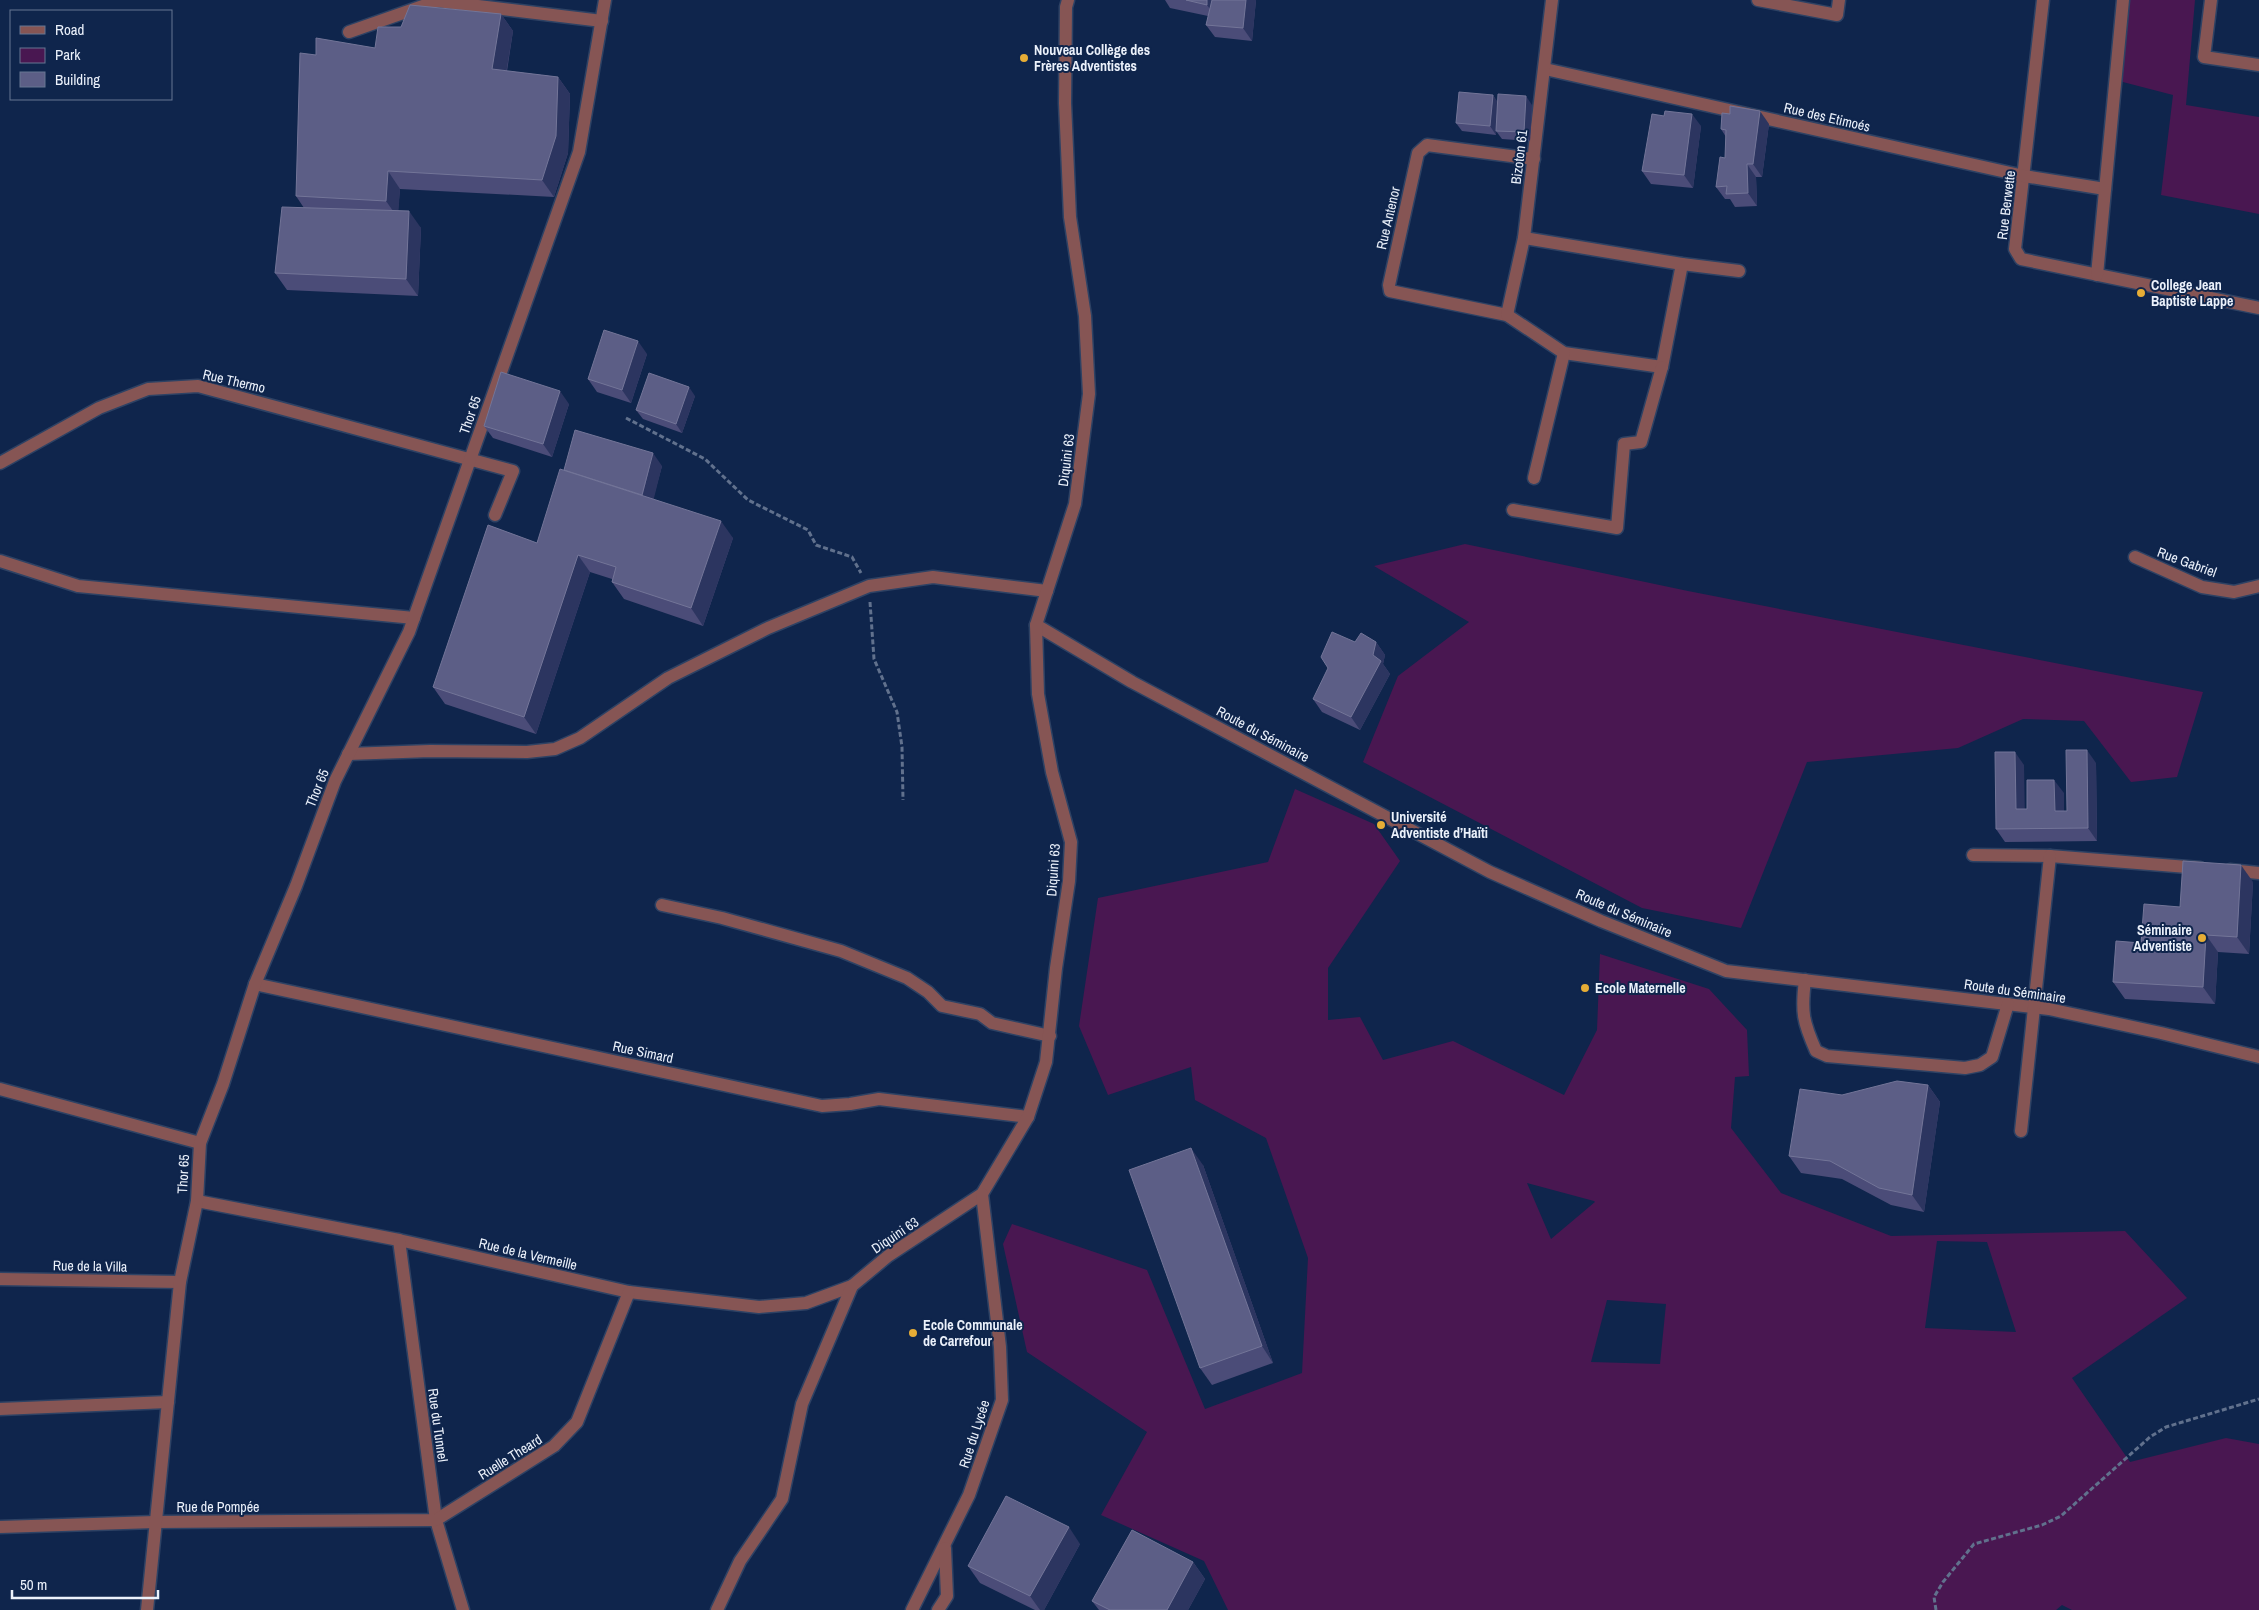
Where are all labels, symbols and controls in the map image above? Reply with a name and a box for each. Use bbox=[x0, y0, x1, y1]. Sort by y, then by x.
legend bbox=[10, 10, 172, 100]
text: Road bbox=[55, 19, 84, 40]
place label: Nouveau Collège des Frères Adventistes bbox=[1034, 41, 1150, 75]
text: Park bbox=[55, 44, 81, 65]
marker: Nouveau Collège des Frères Adventistes bbox=[1018, 52, 1030, 64]
text: Building bbox=[55, 69, 100, 90]
street label: Rue des Etimoés bbox=[1782, 98, 1872, 136]
street label: Bizoton 61 bbox=[1507, 128, 1531, 185]
street label: Rue Berwette bbox=[1993, 169, 2019, 241]
street label: Rue Antenor bbox=[1372, 185, 1404, 251]
place label: College Jean Baptiste Lappe bbox=[2151, 276, 2233, 310]
marker: College Jean Baptiste Lappe bbox=[2135, 287, 2147, 299]
street label: Rue Thermo bbox=[201, 365, 267, 397]
street label: Thor 65 bbox=[455, 393, 485, 437]
street label: Diquini 63 bbox=[1054, 433, 1078, 487]
street label: Rue Gabriel bbox=[2155, 543, 2219, 581]
street label: Route du Séminaire bbox=[1213, 702, 1313, 766]
street label: Thor 65 bbox=[301, 766, 333, 810]
place label: Université Adventiste d’Haïti bbox=[1391, 808, 1488, 842]
marker: Université Adventiste d’Haïti bbox=[1375, 819, 1387, 831]
street label: Diquini 63 bbox=[1042, 843, 1064, 897]
street label: Route du Séminaire bbox=[1573, 885, 1675, 941]
place label: Séminaire Adventiste bbox=[2133, 921, 2192, 955]
marker: Séminaire Adventiste bbox=[2196, 932, 2208, 944]
street label: Route du Séminaire bbox=[1963, 975, 2067, 1007]
place label: Ecole Maternelle bbox=[1595, 979, 1686, 997]
marker: Ecole Maternelle bbox=[1579, 982, 1591, 994]
street label: Rue Simard bbox=[611, 1037, 675, 1067]
street label: Thor 65 bbox=[173, 1154, 193, 1194]
street label: Diquini 63 bbox=[868, 1213, 922, 1257]
street label: Rue de la Vermeille bbox=[477, 1234, 579, 1274]
street label: Rue de la Villa bbox=[53, 1256, 128, 1276]
place label: Ecole Communale de Carrefour bbox=[923, 1316, 1023, 1350]
marker: Ecole Communale de Carrefour bbox=[907, 1327, 919, 1339]
street label: Rue du Tunnel bbox=[424, 1387, 452, 1463]
street label: Rue du Lycée bbox=[955, 1398, 993, 1470]
street label: Ruelle Theard bbox=[475, 1430, 545, 1484]
street label: Rue de Pompée bbox=[177, 1498, 259, 1516]
scale bar bbox=[12, 1568, 159, 1600]
text: 50 m bbox=[20, 1574, 47, 1595]

